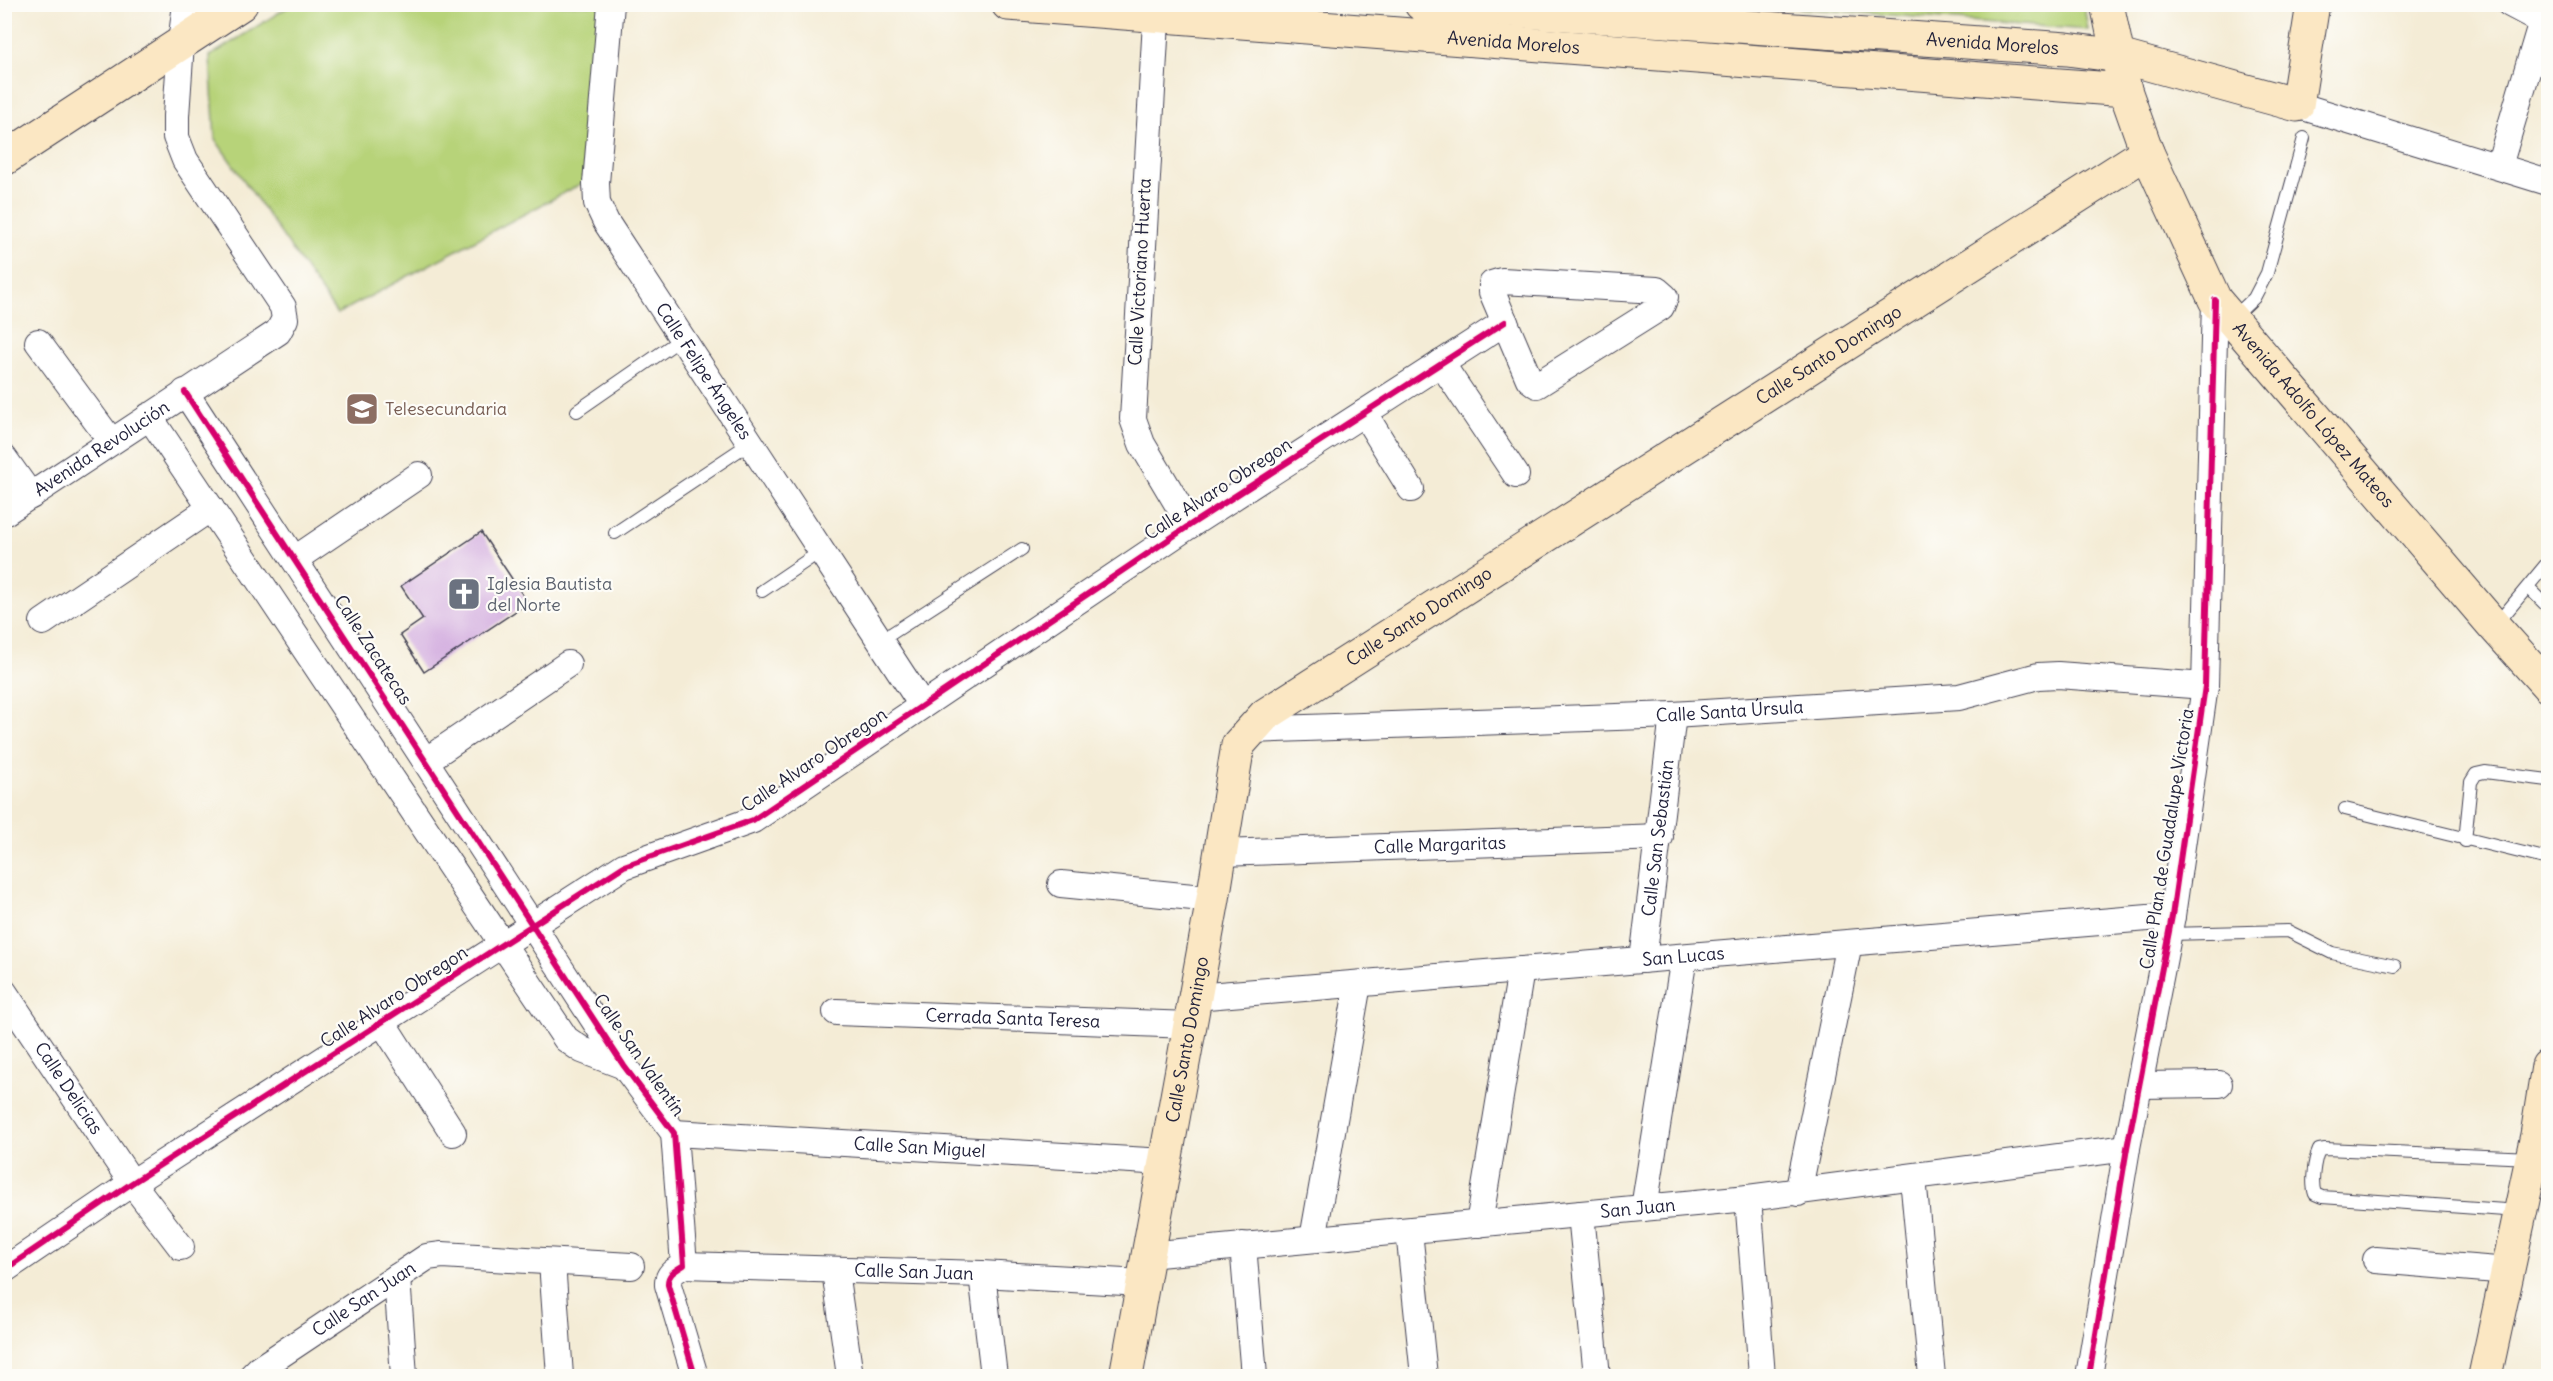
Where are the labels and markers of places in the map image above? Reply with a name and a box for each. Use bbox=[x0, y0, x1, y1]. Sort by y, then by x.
school or university icon: Telesecundaria bbox=[344, 391, 380, 427]
place label: Telesecundaria bbox=[385, 397, 507, 420]
place label: Iglesia Bautista del Norte bbox=[487, 572, 612, 616]
church icon: Iglesia Bautista del Norte bbox=[446, 576, 482, 612]

